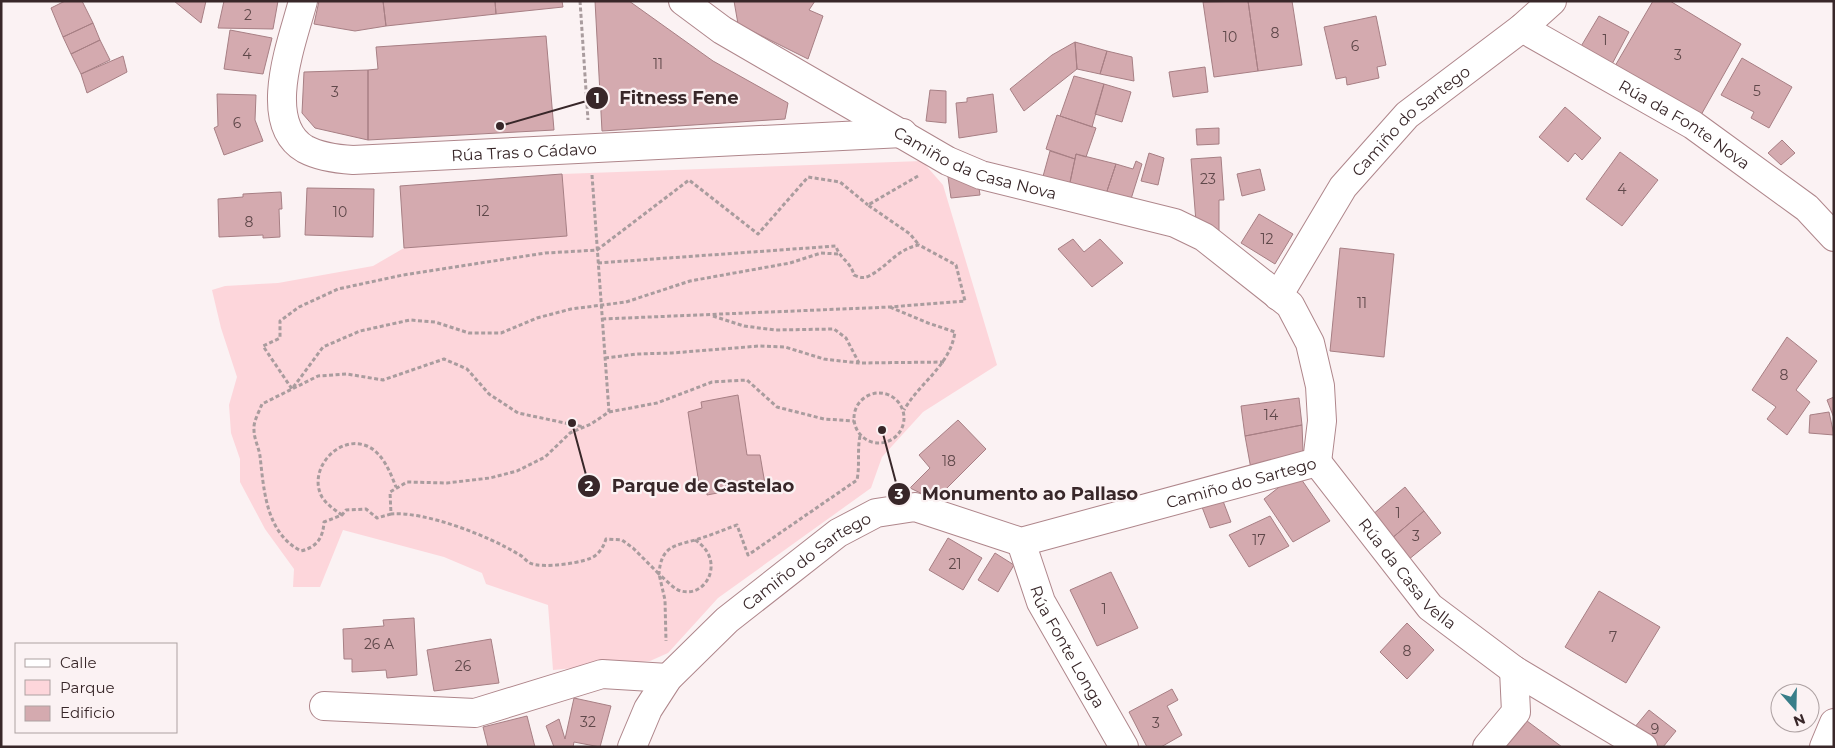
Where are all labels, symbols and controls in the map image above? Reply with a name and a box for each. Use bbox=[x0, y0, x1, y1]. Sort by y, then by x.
house number: 2 bbox=[244, 6, 252, 24]
house number: 8 bbox=[1271, 24, 1280, 42]
house number: 10 bbox=[1223, 28, 1237, 46]
house number: 1 bbox=[1602, 31, 1608, 49]
house number: 6 bbox=[1351, 37, 1360, 55]
house number: 4 bbox=[242, 45, 252, 63]
house number: 3 bbox=[1674, 46, 1682, 64]
house number: 11 bbox=[653, 55, 663, 73]
street label: Camiño do Sartego bbox=[1348, 61, 1474, 180]
street label: Rúa da Fonte Nova bbox=[1616, 75, 1754, 173]
callout: Fitness Fene bbox=[585, 81, 749, 114]
house number: 5 bbox=[1753, 82, 1761, 100]
house number: 3 bbox=[331, 83, 339, 101]
text: Fitness Fene bbox=[619, 87, 739, 109]
text: 1 bbox=[594, 88, 600, 107]
house number: 6 bbox=[233, 114, 242, 132]
street label: Camiño da Casa Nova bbox=[890, 122, 1059, 203]
street label: Rúa Tras o Cádavo bbox=[451, 139, 597, 165]
house number: 23 bbox=[1200, 170, 1216, 188]
house number: 4 bbox=[1617, 180, 1627, 198]
house number: 12 bbox=[476, 202, 490, 220]
house number: 10 bbox=[333, 203, 347, 221]
house number: 8 bbox=[245, 213, 254, 231]
house number: 12 bbox=[1260, 230, 1274, 248]
house number: 11 bbox=[1357, 294, 1367, 312]
house number: 8 bbox=[1780, 366, 1789, 384]
house number: 14 bbox=[1264, 406, 1279, 424]
house number: 18 bbox=[942, 452, 956, 470]
street label: Camiño do Sartego bbox=[1164, 453, 1318, 512]
callout: Parque de Castelao bbox=[577, 469, 804, 502]
text: Parque de Castelao bbox=[612, 475, 795, 497]
text: 2 bbox=[585, 476, 594, 495]
callout: Monumento ao Pallaso bbox=[886, 478, 1148, 511]
text: Monumento ao Pallaso bbox=[922, 483, 1138, 505]
text: 3 bbox=[894, 484, 904, 503]
house number: 1 bbox=[1395, 504, 1401, 522]
street label: Camiño do Sartego bbox=[738, 508, 874, 614]
street label: Rúa da Casa Vella bbox=[1355, 514, 1460, 633]
house number: 3 bbox=[1412, 527, 1420, 545]
house number: 17 bbox=[1252, 531, 1266, 549]
house number: 21 bbox=[948, 555, 962, 573]
street label: Rúa Fonte Longa bbox=[1027, 583, 1109, 711]
house number: 1 bbox=[1101, 600, 1107, 618]
house number: 7 bbox=[1609, 628, 1617, 646]
house number: 26 A bbox=[364, 635, 395, 653]
house number: 8 bbox=[1403, 642, 1412, 660]
legend bbox=[15, 643, 178, 733]
text: Calle bbox=[60, 653, 97, 672]
house number: 26 bbox=[455, 657, 472, 675]
text: Parque bbox=[60, 678, 115, 697]
north arrow bbox=[1770, 683, 1820, 733]
text: Edificio bbox=[60, 703, 115, 722]
text: N bbox=[1791, 710, 1808, 731]
house number: 32 bbox=[580, 713, 596, 731]
house number: 3 bbox=[1152, 714, 1160, 732]
house number: 9 bbox=[1651, 720, 1659, 738]

